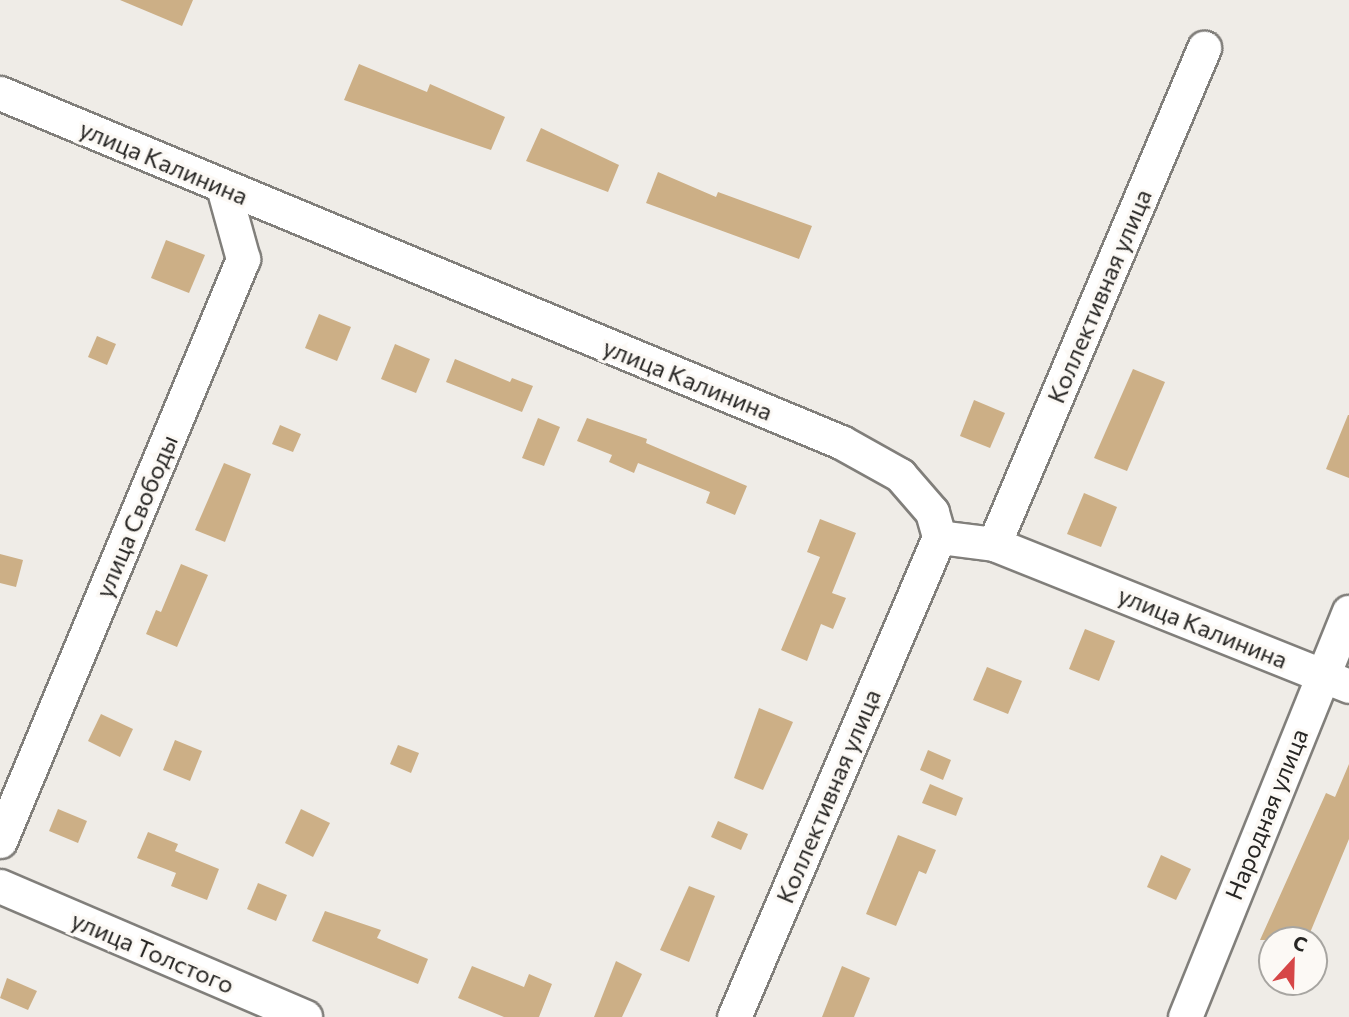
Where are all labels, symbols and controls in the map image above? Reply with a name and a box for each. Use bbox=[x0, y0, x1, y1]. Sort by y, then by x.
street label: улица Калинина bbox=[76, 114, 252, 210]
street label: Коллективная улица bbox=[1041, 185, 1157, 407]
street label: улица Калинина bbox=[599, 332, 777, 426]
street label: улица Свободы bbox=[89, 430, 183, 602]
street label: улица Калинина bbox=[1114, 580, 1292, 674]
street label: Коллективная улица bbox=[770, 685, 886, 907]
street label: Народная улица bbox=[1219, 724, 1313, 904]
street label: улица Толстого bbox=[67, 905, 239, 999]
north arrow bbox=[1258, 926, 1328, 996]
text: С bbox=[1290, 930, 1311, 956]

